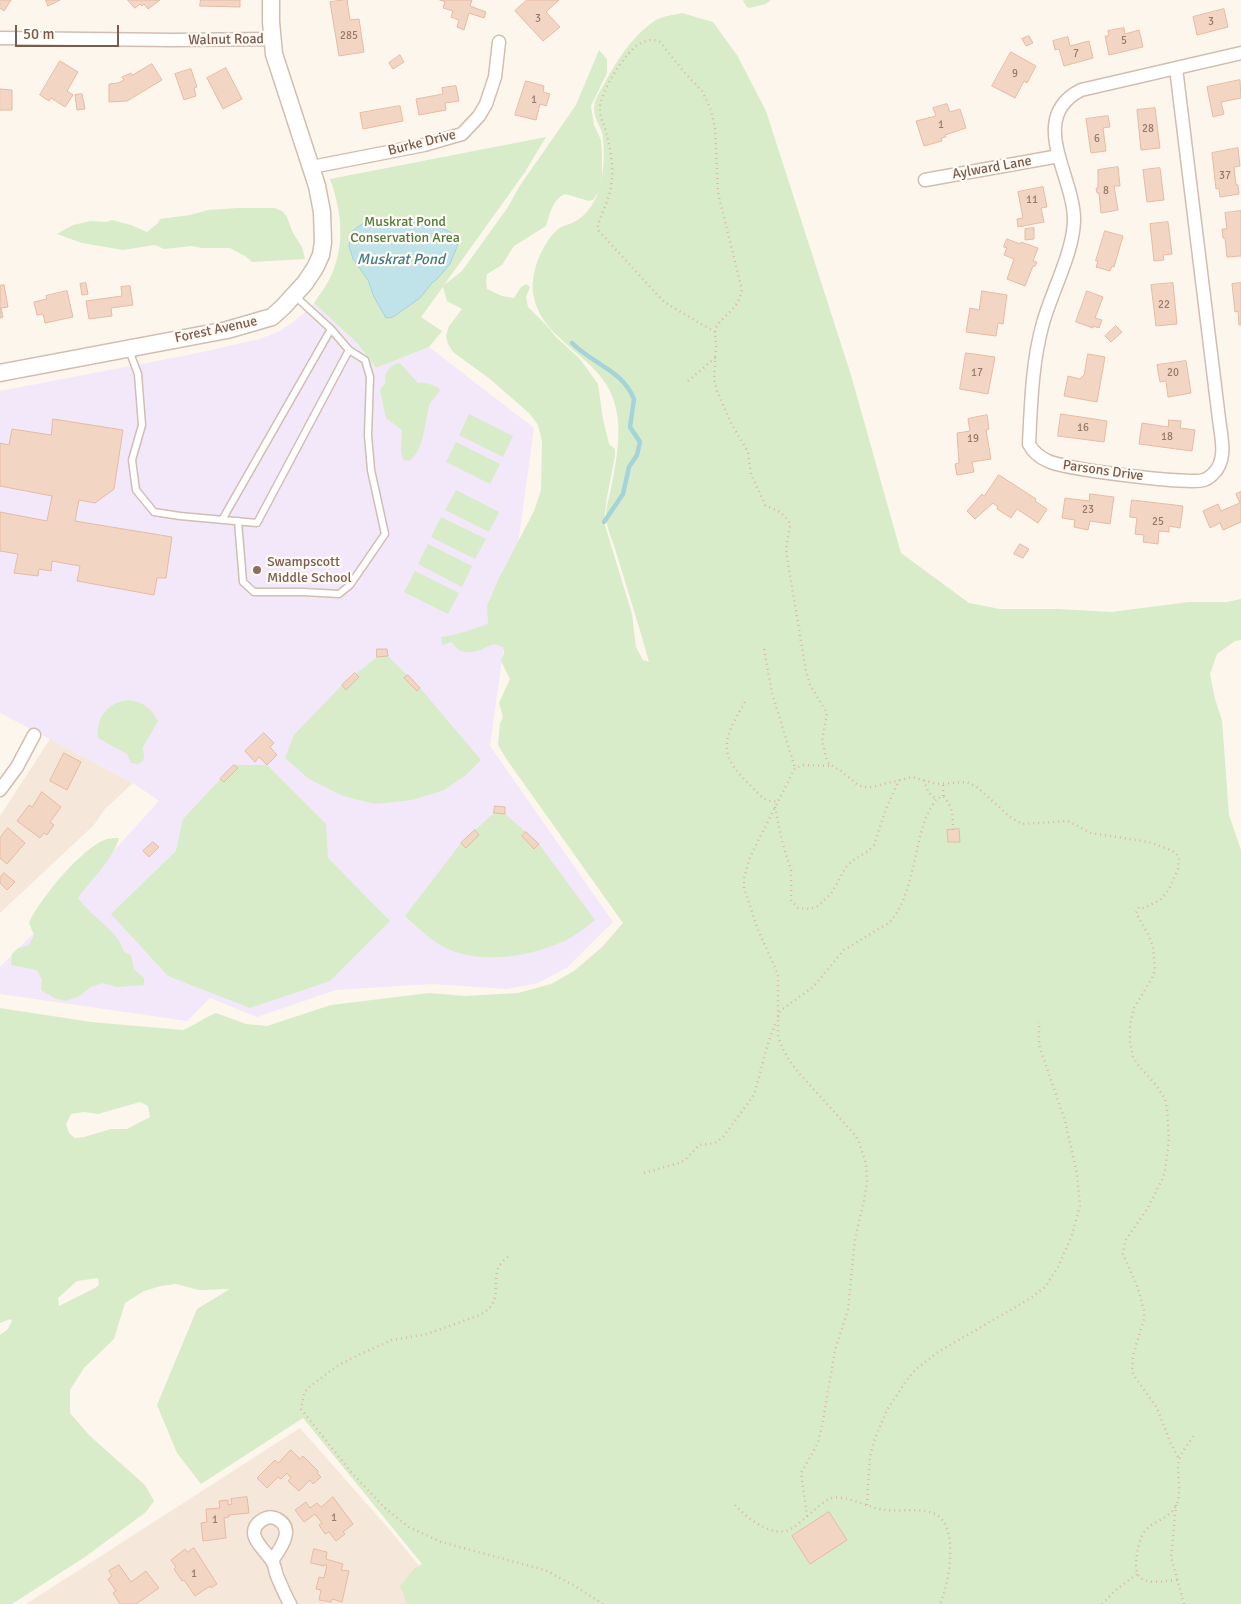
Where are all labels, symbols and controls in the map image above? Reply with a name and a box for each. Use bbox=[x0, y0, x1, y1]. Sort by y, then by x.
house number: 3 bbox=[535, 12, 541, 26]
scale bar bbox=[18, 15, 121, 47]
house number: 3 bbox=[1208, 15, 1214, 29]
text: 50 m bbox=[23, 25, 54, 43]
house number: 285 bbox=[340, 29, 358, 43]
street label: Walnut Road bbox=[188, 31, 264, 49]
house number: 5 bbox=[1121, 34, 1127, 48]
house number: 7 bbox=[1073, 47, 1079, 61]
house number: 9 bbox=[1012, 67, 1018, 81]
house number: 1 bbox=[531, 93, 537, 107]
house number: 1 bbox=[938, 118, 944, 132]
house number: 28 bbox=[1142, 122, 1154, 136]
street label: Burke Drive bbox=[386, 126, 458, 160]
house number: 6 bbox=[1094, 132, 1100, 146]
street label: Aylward Lane bbox=[951, 153, 1033, 183]
house number: 37 bbox=[1219, 169, 1231, 183]
house number: 8 bbox=[1103, 184, 1109, 198]
house number: 11 bbox=[1026, 193, 1038, 207]
park label: Muskrat Pond Conservation Area bbox=[350, 214, 460, 246]
water label: Muskrat Pond bbox=[357, 251, 445, 269]
house number: 22 bbox=[1158, 298, 1170, 312]
street label: Forest Avenue bbox=[173, 313, 259, 347]
house number: 17 bbox=[971, 366, 983, 380]
house number: 20 bbox=[1167, 366, 1179, 380]
house number: 16 bbox=[1077, 421, 1089, 435]
house number: 18 bbox=[1161, 430, 1173, 444]
house number: 19 bbox=[967, 432, 979, 446]
street label: Parsons Drive bbox=[1062, 457, 1144, 485]
house number: 23 bbox=[1082, 503, 1094, 517]
house number: 25 bbox=[1152, 515, 1164, 529]
place label: Swampscott Middle School bbox=[267, 554, 352, 586]
marker: Swampscott Middle School bbox=[251, 564, 263, 576]
house number: 1 bbox=[331, 1511, 337, 1525]
house number: 1 bbox=[212, 1513, 218, 1527]
house number: 1 bbox=[191, 1567, 197, 1581]

